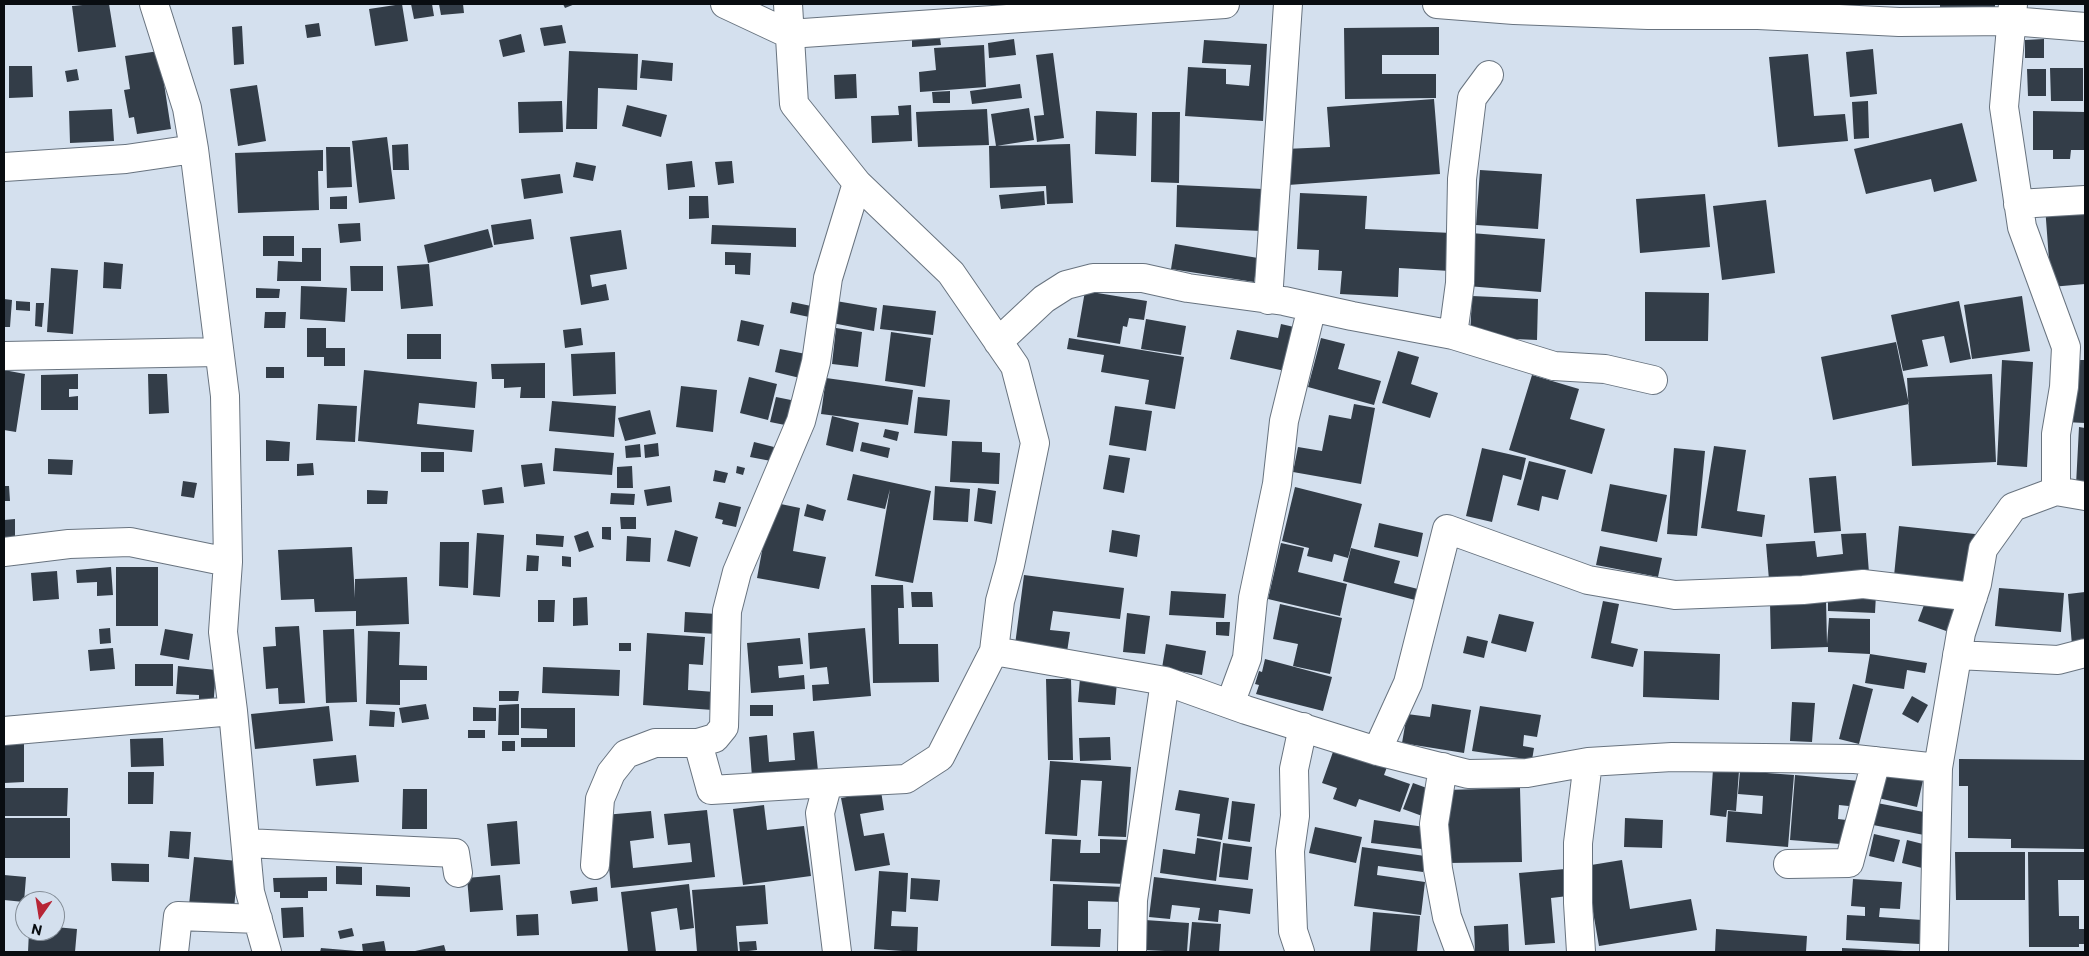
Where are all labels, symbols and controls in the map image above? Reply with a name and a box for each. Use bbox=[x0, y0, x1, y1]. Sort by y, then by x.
north arrow bbox=[15, 891, 65, 941]
text: N bbox=[30, 921, 44, 940]

